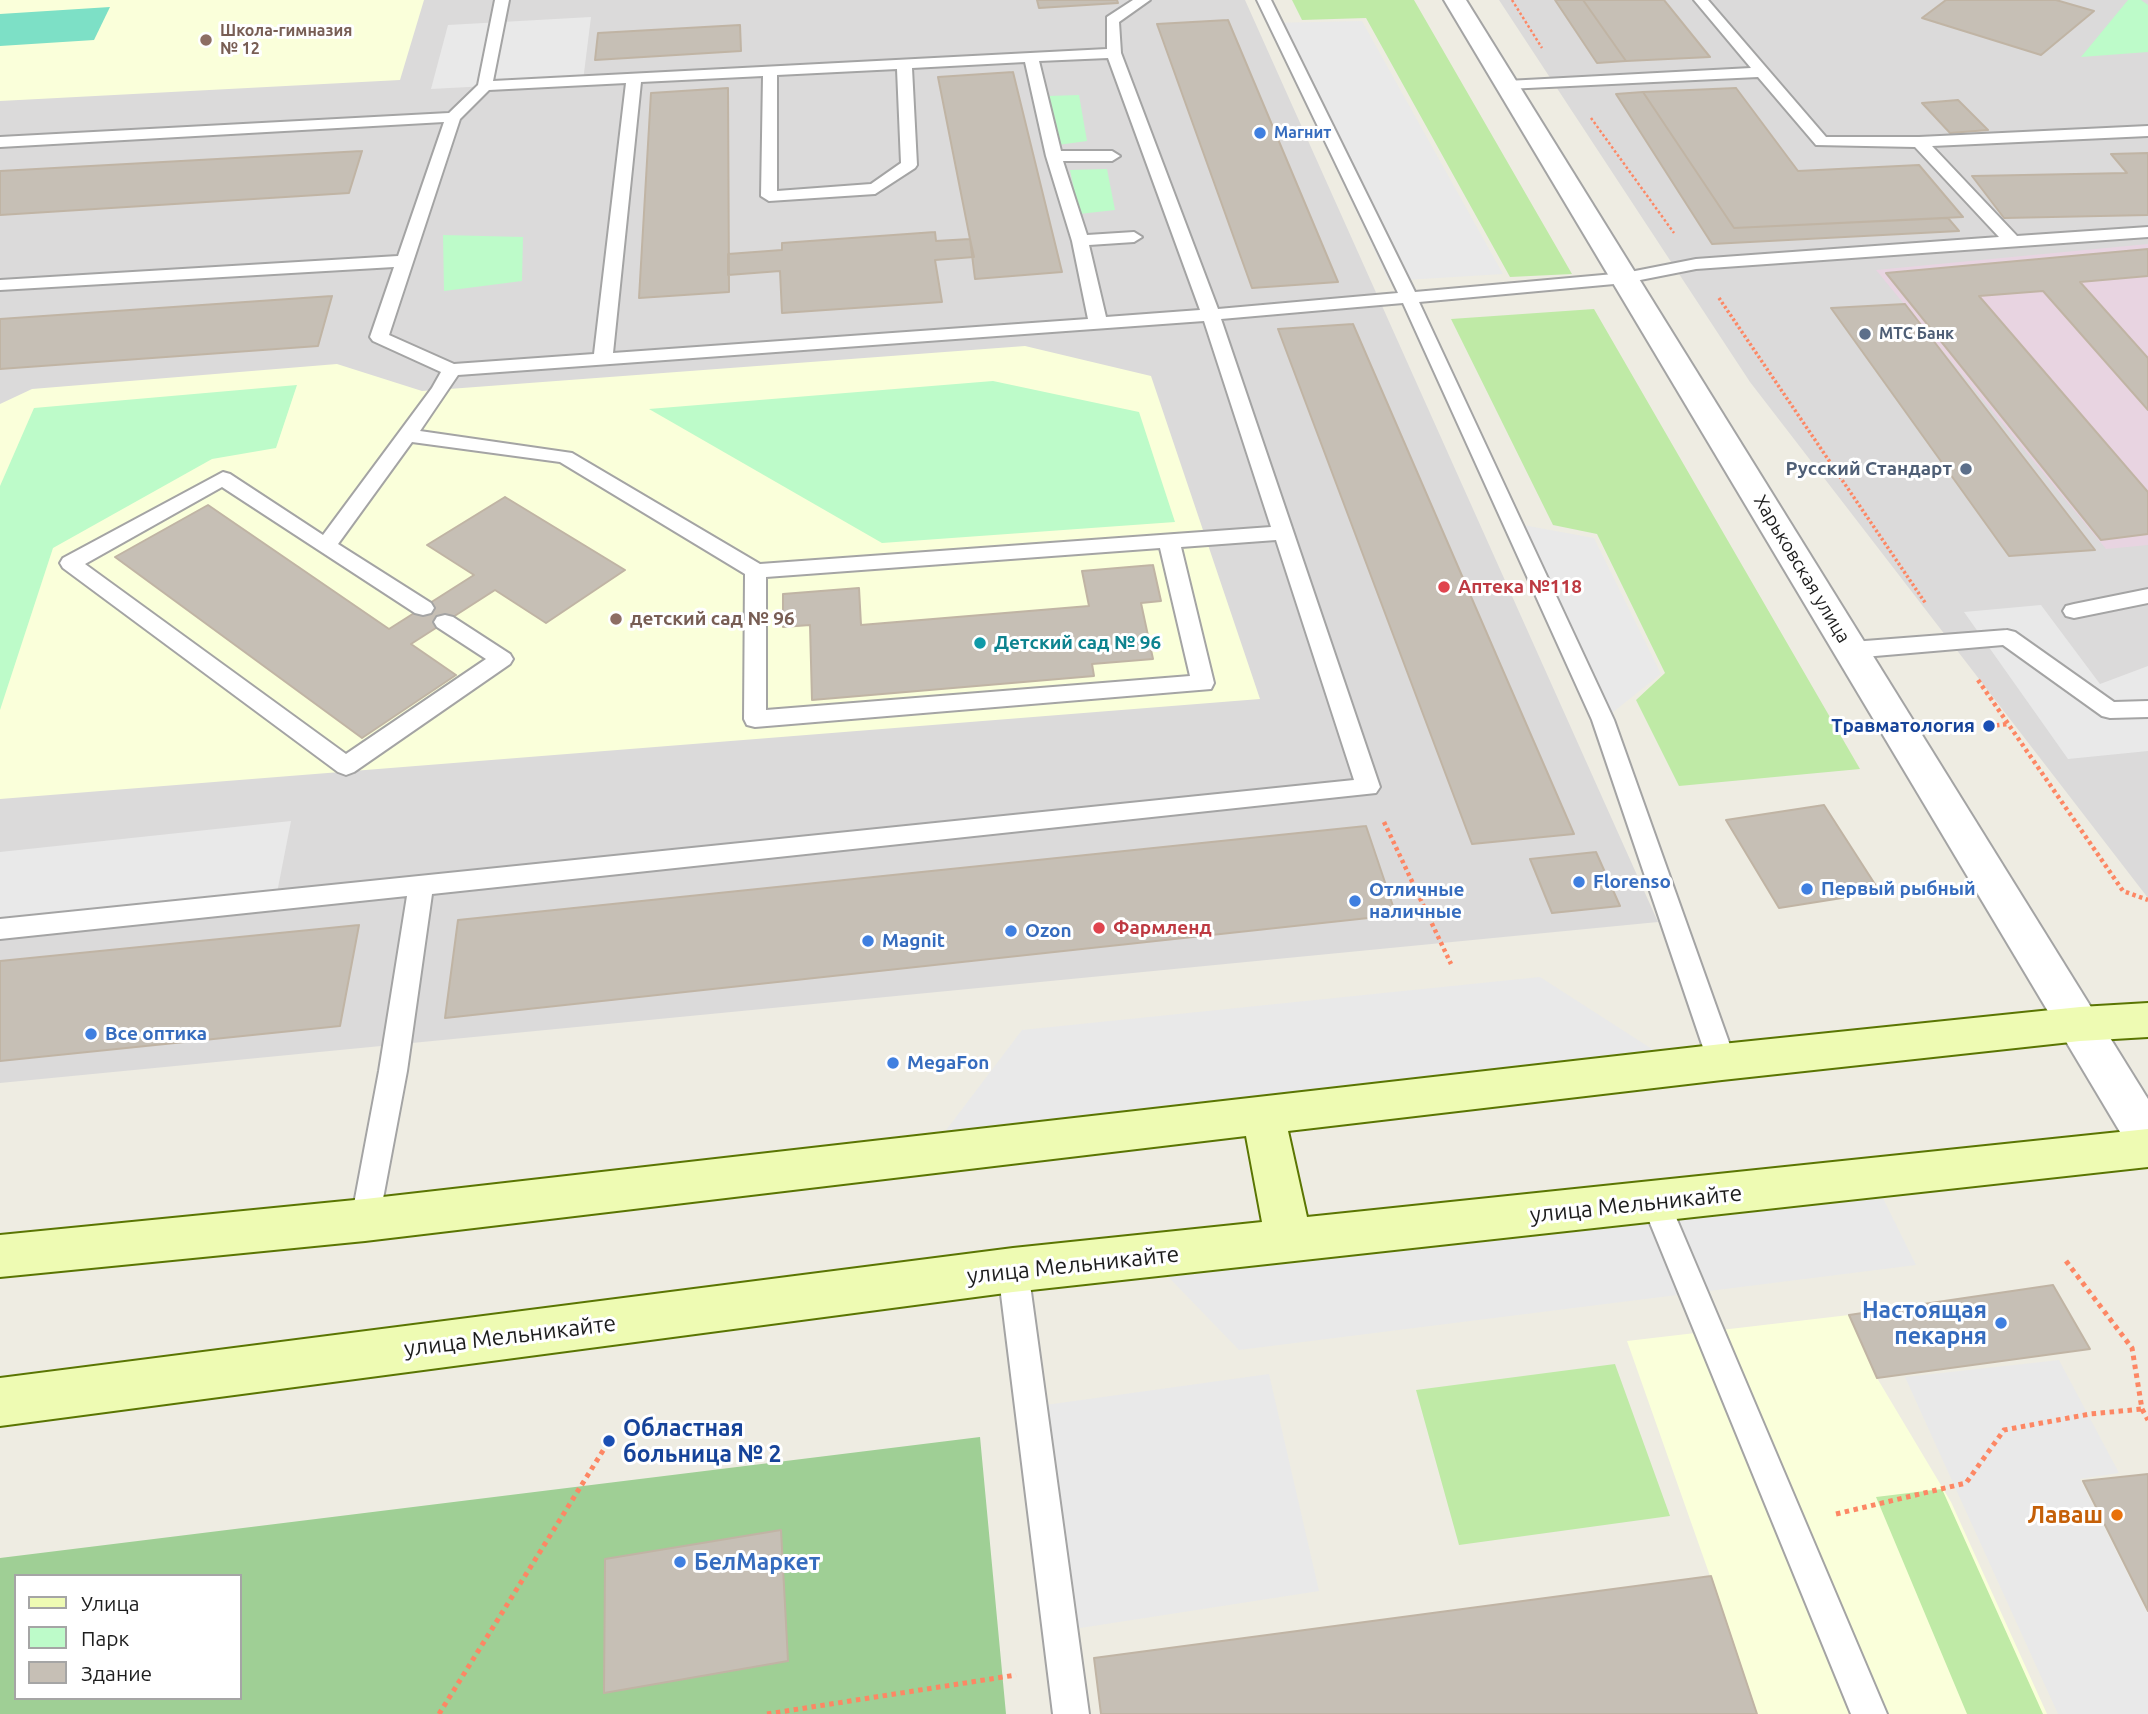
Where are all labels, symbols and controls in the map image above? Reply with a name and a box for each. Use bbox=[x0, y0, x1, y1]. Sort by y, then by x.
place label: Школа-гимназия № 12 bbox=[220, 21, 352, 59]
marker: Школа-гимназия № 12 bbox=[198, 32, 214, 48]
place label: Магнит bbox=[1274, 123, 1331, 143]
marker: Магнит bbox=[1252, 125, 1268, 141]
place label: МТС Банк bbox=[1879, 324, 1954, 344]
marker: МТС Банк bbox=[1857, 326, 1873, 342]
place label: Русский Стандарт bbox=[1786, 458, 1952, 480]
marker: Русский Стандарт bbox=[1958, 461, 1974, 477]
street label: Харьковская улица bbox=[1749, 491, 1855, 647]
place label: Аптека №118 bbox=[1458, 576, 1582, 598]
marker: Аптека №118 bbox=[1436, 579, 1452, 595]
place label: детский сад № 96 bbox=[630, 608, 795, 630]
marker: детский сад № 96 bbox=[608, 611, 624, 627]
place label: Детский сад № 96 bbox=[994, 632, 1161, 654]
marker: Детский сад № 96 bbox=[972, 635, 988, 651]
place label: Травматология bbox=[1831, 715, 1975, 737]
marker: Травматология bbox=[1981, 718, 1997, 734]
place label: Florenso bbox=[1593, 871, 1671, 893]
marker: Florenso bbox=[1571, 874, 1587, 890]
place label: Первый рыбный bbox=[1821, 878, 1976, 900]
place label: Отличные наличные bbox=[1369, 879, 1464, 923]
marker: Первый рыбный bbox=[1799, 881, 1815, 897]
marker: Отличные наличные bbox=[1347, 893, 1363, 909]
place label: Фармленд bbox=[1113, 917, 1212, 939]
place label: Ozon bbox=[1025, 920, 1072, 942]
marker: Фармленд bbox=[1091, 920, 1107, 936]
marker: Ozon bbox=[1003, 923, 1019, 939]
place label: Magnit bbox=[882, 930, 945, 952]
marker: Magnit bbox=[860, 933, 876, 949]
place label: Все оптика bbox=[105, 1023, 207, 1045]
marker: Все оптика bbox=[83, 1026, 99, 1042]
place label: MegaFon bbox=[907, 1052, 989, 1074]
marker: MegaFon bbox=[885, 1055, 901, 1071]
street label: улица Мельникайте bbox=[1528, 1179, 1744, 1229]
street label: улица Мельникайте bbox=[965, 1240, 1181, 1290]
place label: Настоящая пекарня bbox=[1862, 1296, 1987, 1350]
street label: улица Мельникайте bbox=[402, 1309, 618, 1363]
marker: Настоящая пекарня bbox=[1993, 1315, 2009, 1331]
place label: Областная больница № 2 bbox=[623, 1414, 781, 1468]
marker: Областная больница № 2 bbox=[601, 1433, 617, 1449]
place label: Лаваш bbox=[2027, 1501, 2103, 1529]
marker: Лаваш bbox=[2109, 1507, 2125, 1523]
place label: БелМаркет bbox=[694, 1548, 820, 1576]
marker: БелМаркет bbox=[672, 1554, 688, 1570]
legend bbox=[14, 1574, 242, 1700]
text: Улица bbox=[81, 1591, 139, 1615]
text: Парк bbox=[81, 1626, 129, 1650]
text: Здание bbox=[81, 1661, 152, 1685]

